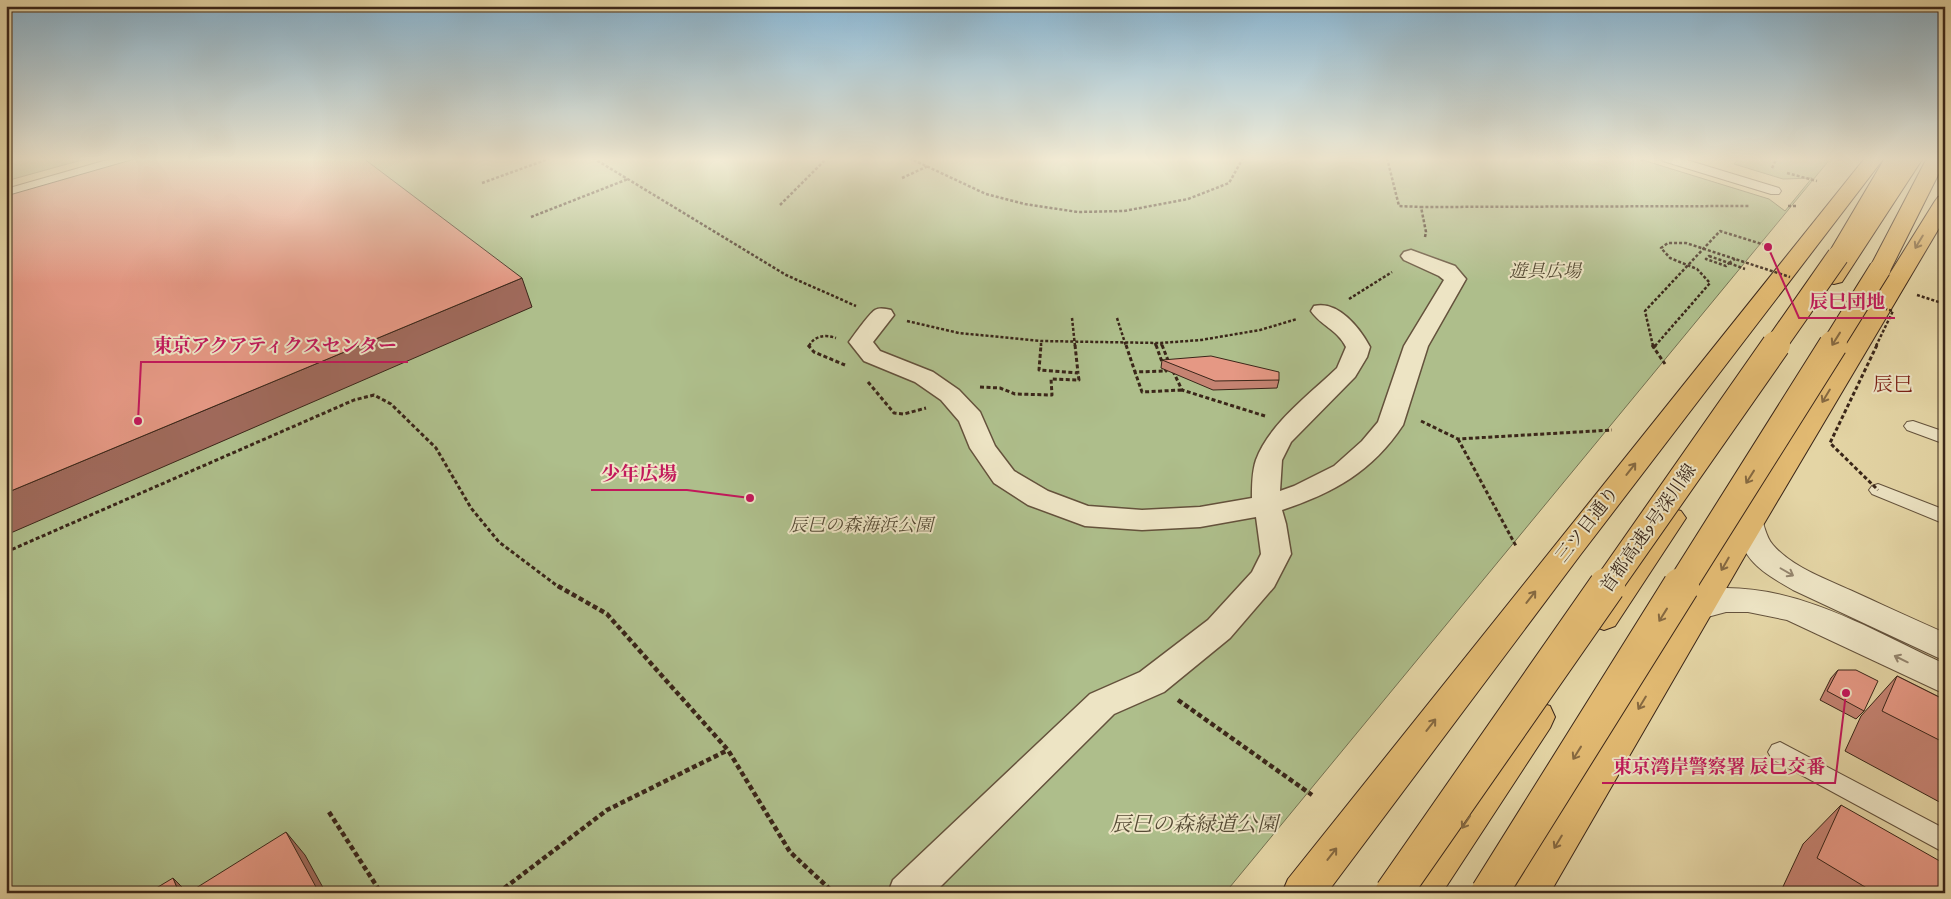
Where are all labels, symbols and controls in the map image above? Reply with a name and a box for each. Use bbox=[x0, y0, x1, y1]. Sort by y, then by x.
one-way arrow bbox=[1914, 235, 1924, 249]
park label: 遊具広場 bbox=[1509, 261, 1583, 284]
callout: 辰巳団地 bbox=[1799, 284, 1895, 318]
text: 辰巳団地 bbox=[1809, 291, 1885, 315]
callout: 東京アクアティクスセンター bbox=[141, 328, 408, 362]
one-way arrow bbox=[1831, 332, 1841, 346]
text: 東京アクアティクスセンター bbox=[153, 335, 397, 359]
district label: 辰巳 bbox=[1873, 373, 1913, 398]
one-way arrow bbox=[1820, 388, 1830, 402]
callout: 少年広場 bbox=[591, 456, 687, 490]
street label: 首都高速9号深川線 bbox=[1596, 460, 1702, 598]
one-way arrow bbox=[1625, 462, 1636, 475]
text: 少年広場 bbox=[601, 463, 677, 487]
one-way arrow bbox=[1744, 470, 1754, 484]
street label: 三ツ目通り bbox=[1551, 482, 1625, 567]
park label: 辰巳の森海浜公園 bbox=[789, 515, 936, 538]
one-way arrow bbox=[1719, 556, 1729, 570]
one-way arrow bbox=[1779, 567, 1794, 577]
one-way arrow bbox=[1525, 591, 1536, 604]
one-way arrow bbox=[1658, 607, 1668, 621]
one-way arrow bbox=[1894, 653, 1909, 663]
one-way arrow bbox=[1636, 696, 1646, 710]
one-way arrow bbox=[1426, 719, 1437, 732]
one-way arrow bbox=[1572, 745, 1582, 759]
callout: 東京湾岸警察署 辰巳交番 bbox=[1602, 749, 1835, 783]
text: 東京湾岸警察署 辰巳交番 bbox=[1612, 756, 1826, 780]
park label: 辰巳の森緑道公園 bbox=[1110, 812, 1281, 839]
one-way arrow bbox=[1460, 815, 1470, 829]
one-way arrow bbox=[1552, 835, 1562, 849]
one-way arrow bbox=[1327, 848, 1338, 861]

